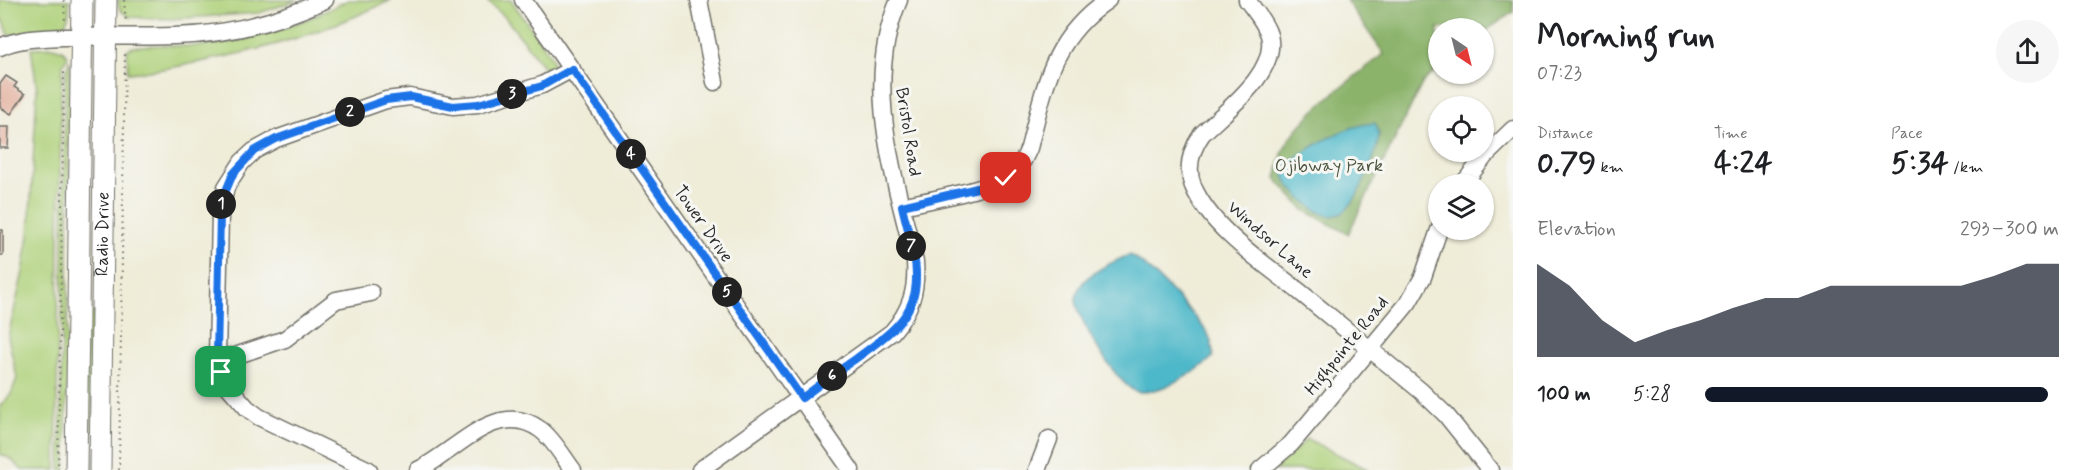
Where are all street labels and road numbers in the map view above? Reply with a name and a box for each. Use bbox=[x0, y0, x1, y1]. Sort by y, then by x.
street label: Bristol Road bbox=[889, 86, 927, 178]
street label: Tower Drive bbox=[668, 181, 738, 267]
street label: Radio Drive bbox=[90, 192, 116, 276]
street label: Windsor Lane bbox=[1222, 196, 1318, 284]
street label: Highpointe Road bbox=[1300, 291, 1396, 402]

